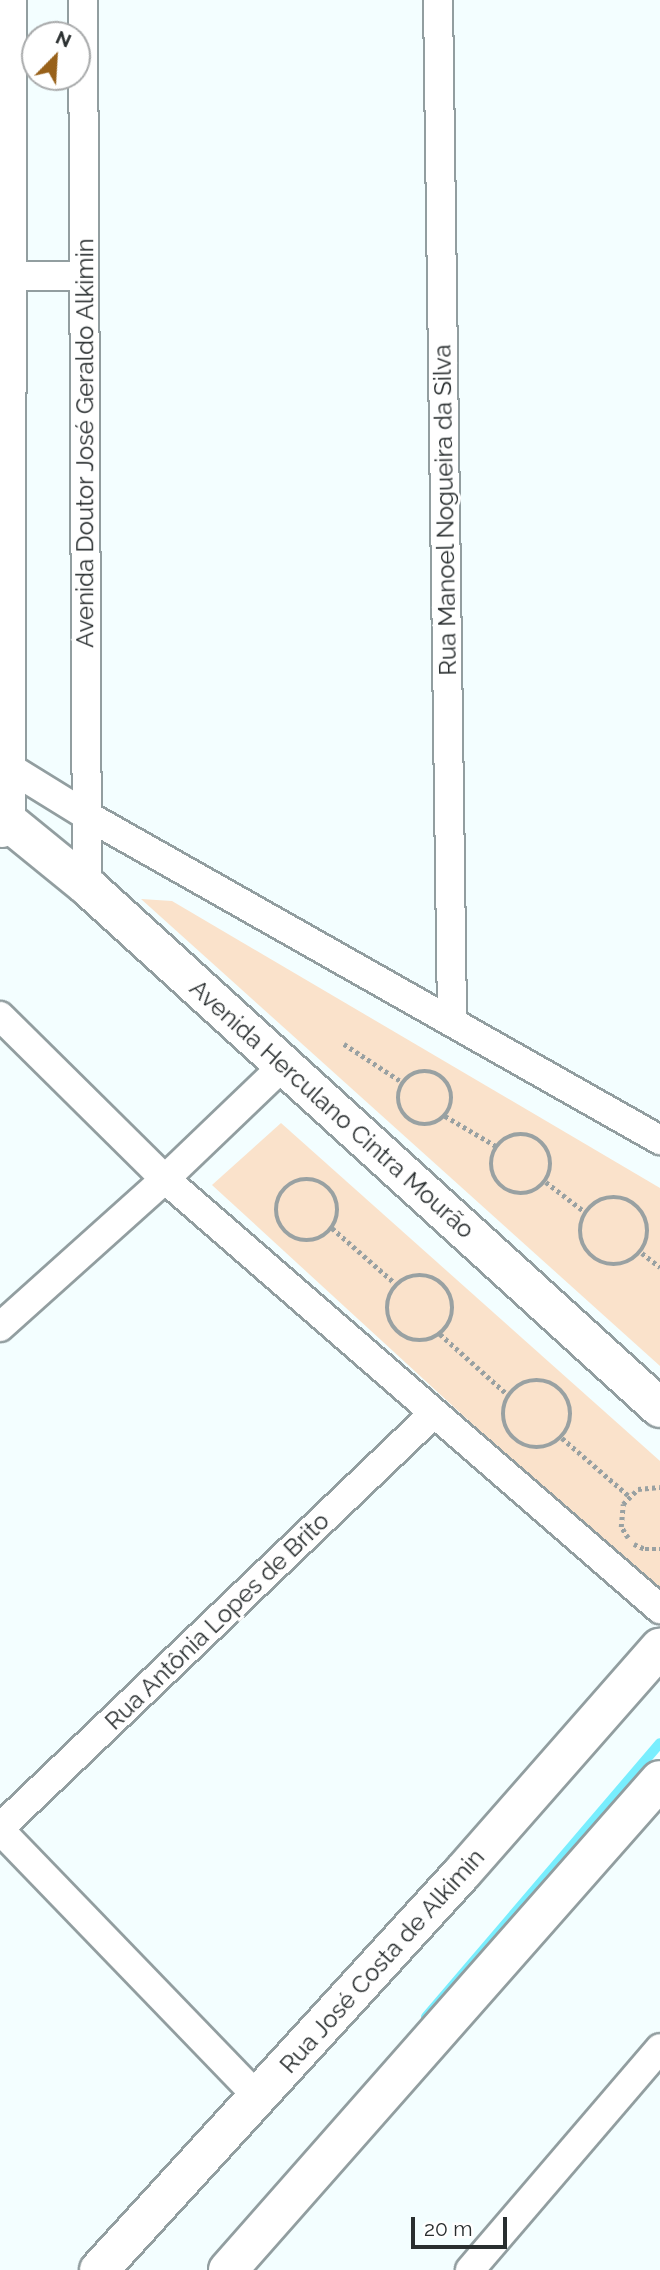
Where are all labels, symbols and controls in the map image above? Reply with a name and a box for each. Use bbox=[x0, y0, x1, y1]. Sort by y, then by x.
north arrow bbox=[21, 21, 91, 91]
text: N bbox=[53, 26, 75, 52]
street label: Avenida Doutor José Geraldo Alkimin bbox=[71, 237, 99, 649]
street label: Rua Manoel Nogueira da Silva bbox=[428, 344, 462, 676]
street label: Avenida Herculano Cintra Mourão bbox=[184, 974, 480, 1244]
street label: Rua Antônia Lopes de Brito bbox=[99, 1506, 335, 1736]
street label: Rua José Costa de Alkimin bbox=[273, 1842, 491, 2080]
scale bar bbox=[415, 2204, 511, 2248]
text: 20 m bbox=[424, 2216, 472, 2241]

